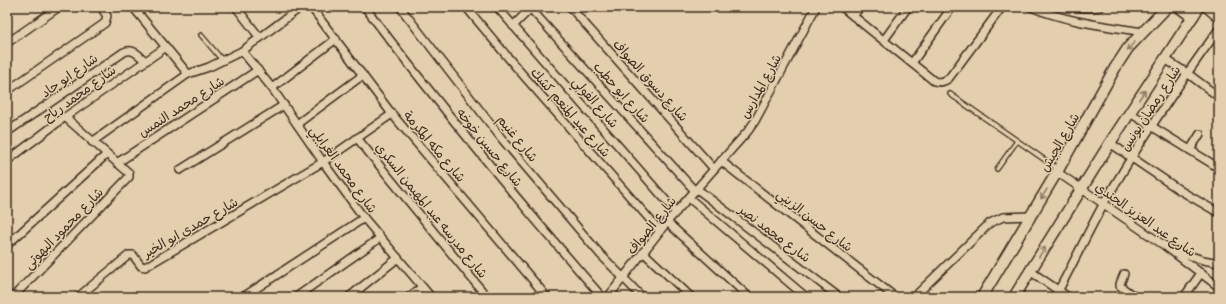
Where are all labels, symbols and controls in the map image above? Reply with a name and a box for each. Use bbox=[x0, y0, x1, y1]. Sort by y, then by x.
street label: شارع دسوق الصواف bbox=[609, 35, 693, 126]
one-way arrow bbox=[1126, 40, 1135, 51]
street label: شارع ابو جاد bbox=[37, 49, 102, 102]
street label: شارع المدارس bbox=[735, 51, 786, 122]
street label: شارع ابو حطب bbox=[589, 58, 654, 127]
street label: شارع محمد رياح bbox=[39, 60, 120, 126]
street label: شارع رمضان يونس bbox=[1116, 62, 1185, 155]
street label: شارع عبد المنعم كشك bbox=[525, 63, 615, 162]
street label: شارع محمد النمس bbox=[134, 71, 228, 141]
street label: شارع الفولي bbox=[566, 73, 623, 133]
one-way arrow bbox=[1138, 90, 1146, 101]
street label: شارع حسين خوخه bbox=[452, 104, 527, 191]
street label: شارع مكه المكرمة bbox=[399, 106, 470, 186]
street label: شارع الجيش bbox=[1035, 109, 1084, 175]
street label: شارع غنيم bbox=[492, 111, 543, 167]
street label: شارع محمد الغرابلي bbox=[304, 122, 382, 218]
street label: شارع مدرسه عبد المهيمن السكري bbox=[371, 139, 492, 282]
street label: شارع عبد العزيز الجندي bbox=[1091, 177, 1200, 261]
street label: شارع محمود البهوتى bbox=[19, 183, 107, 274]
street label: شارع حسن الزيني bbox=[771, 185, 857, 258]
one-way arrow bbox=[1039, 188, 1047, 200]
street label: شارع حمدى ابو الخير bbox=[138, 192, 242, 263]
street label: شارع الصواف bbox=[622, 192, 681, 258]
street label: شارع محمد نصر bbox=[734, 199, 815, 267]
one-way arrow bbox=[1038, 247, 1046, 258]

